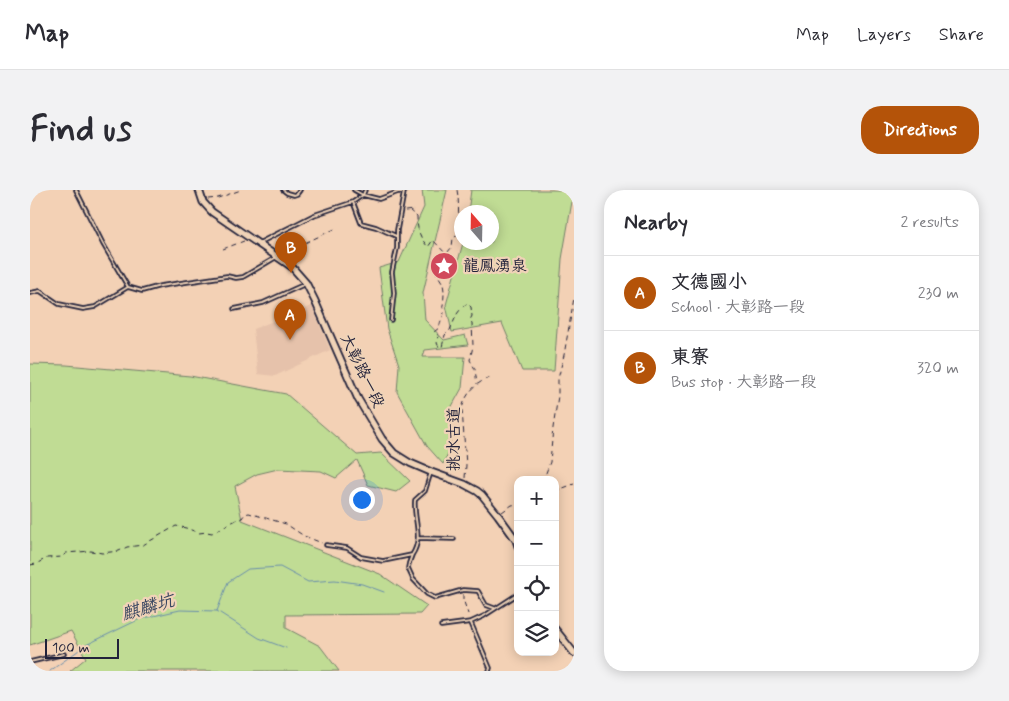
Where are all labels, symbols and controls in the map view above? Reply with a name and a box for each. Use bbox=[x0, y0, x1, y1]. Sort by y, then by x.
text: Map bbox=[25, 19, 69, 50]
text: Map bbox=[796, 23, 829, 47]
text: Layers bbox=[857, 23, 911, 47]
text: Share bbox=[939, 23, 984, 47]
button: Directions bbox=[861, 106, 979, 154]
text: Find us bbox=[30, 107, 132, 153]
north arrow bbox=[454, 205, 499, 250]
text: Nearby bbox=[624, 209, 688, 237]
text: 2 results bbox=[901, 212, 959, 233]
pin: B bbox=[275, 232, 307, 273]
place icon: 龍鳳湧泉 bbox=[429, 251, 459, 281]
place label: 龍鳳湧泉 bbox=[463, 256, 527, 277]
text: 文德國小 bbox=[671, 270, 747, 295]
text: A bbox=[635, 283, 645, 304]
text: 230 m bbox=[918, 283, 959, 304]
text: School · 大彰路一段 bbox=[671, 297, 805, 318]
pin: A bbox=[274, 299, 306, 340]
street label: 大彰路一段 bbox=[335, 330, 389, 412]
text: 東寮 bbox=[671, 345, 709, 370]
text: B bbox=[635, 358, 645, 379]
text: 320 m bbox=[917, 358, 959, 379]
text: Bus stop · 大彰路一段 bbox=[671, 372, 816, 393]
street label: 挑水古道 bbox=[444, 407, 465, 471]
map controls bbox=[514, 476, 559, 656]
button: + bbox=[514, 476, 559, 521]
your location bbox=[349, 487, 375, 513]
button: − bbox=[514, 521, 559, 566]
button: locate bbox=[514, 566, 559, 611]
water label: 麒麟坑 bbox=[119, 588, 179, 627]
button: layers bbox=[514, 611, 559, 656]
scale bar bbox=[45, 636, 119, 659]
text: 100 m bbox=[52, 639, 90, 657]

